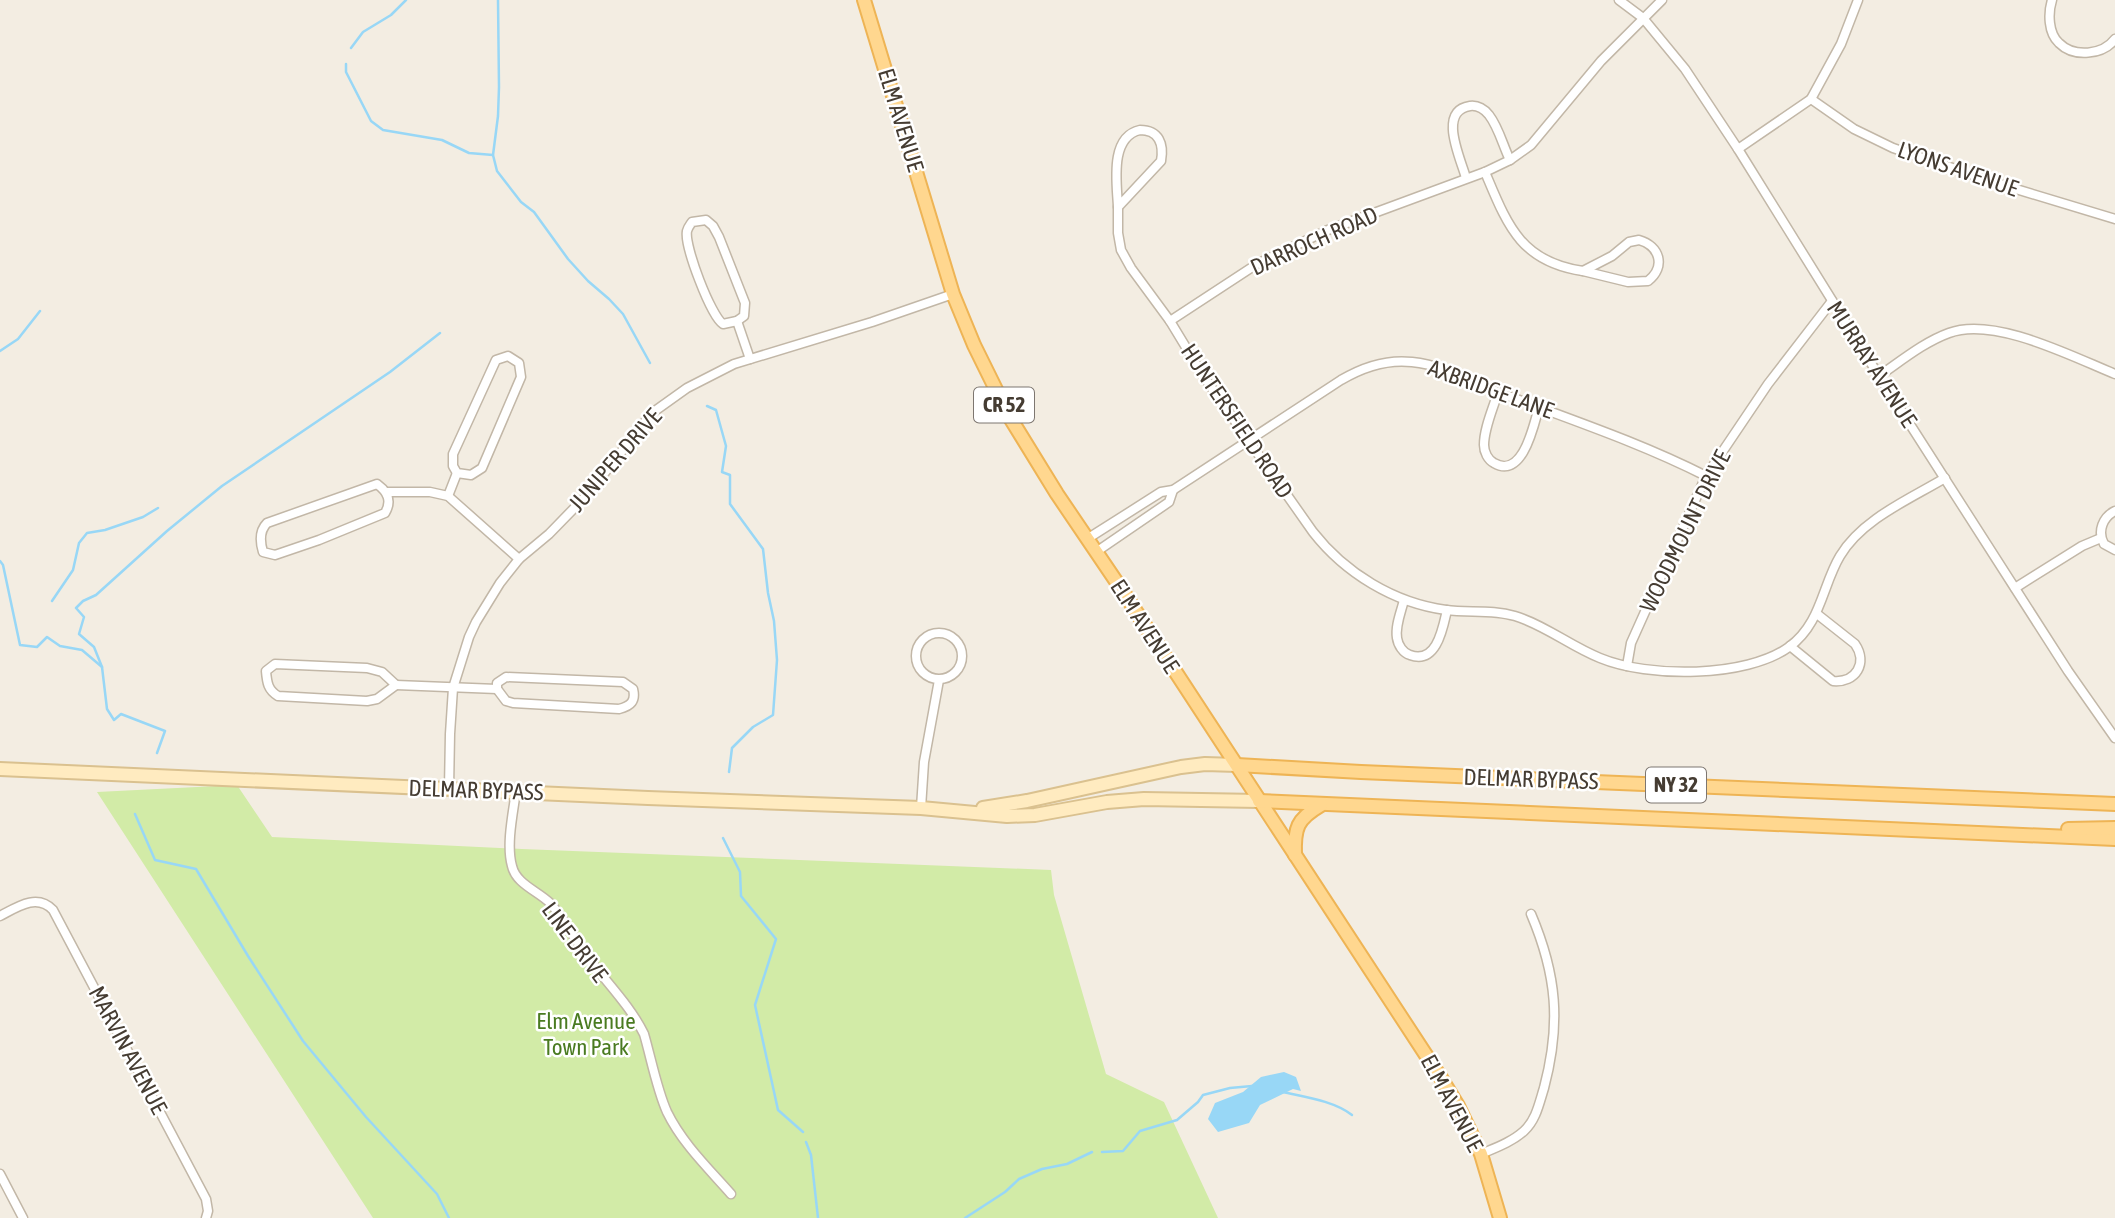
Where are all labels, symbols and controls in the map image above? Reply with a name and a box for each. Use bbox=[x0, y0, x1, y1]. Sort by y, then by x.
street label: ELM AVENUE bbox=[873, 65, 929, 175]
street label: LYONS AVENUE bbox=[1894, 136, 2022, 202]
street label: DARROCH ROAD bbox=[1247, 201, 1381, 281]
street label: MURRAY AVENUE bbox=[1822, 296, 1922, 432]
street label: HUNTERSFIELD ROAD bbox=[1176, 339, 1298, 503]
street label: AXBRIDGE LANE bbox=[1425, 354, 1557, 424]
road number: CR 52 bbox=[974, 388, 1034, 422]
street label: JUNIPER DRIVE bbox=[563, 403, 667, 517]
street label: WOODMOUNT DRIVE bbox=[1635, 446, 1736, 616]
street label: ELM AVENUE bbox=[1105, 574, 1185, 678]
street label: DELMAR BYPASS bbox=[1463, 764, 1599, 794]
road number: NY 32 bbox=[1646, 768, 1706, 802]
street label: DELMAR BYPASS bbox=[408, 775, 544, 805]
street label: LINE DRIVE bbox=[537, 897, 613, 987]
street label: MARVIN AVENUE bbox=[84, 982, 173, 1118]
park label: Elm Avenue Town Park bbox=[536, 1008, 636, 1060]
street label: ELM AVENUE bbox=[1416, 1050, 1488, 1156]

